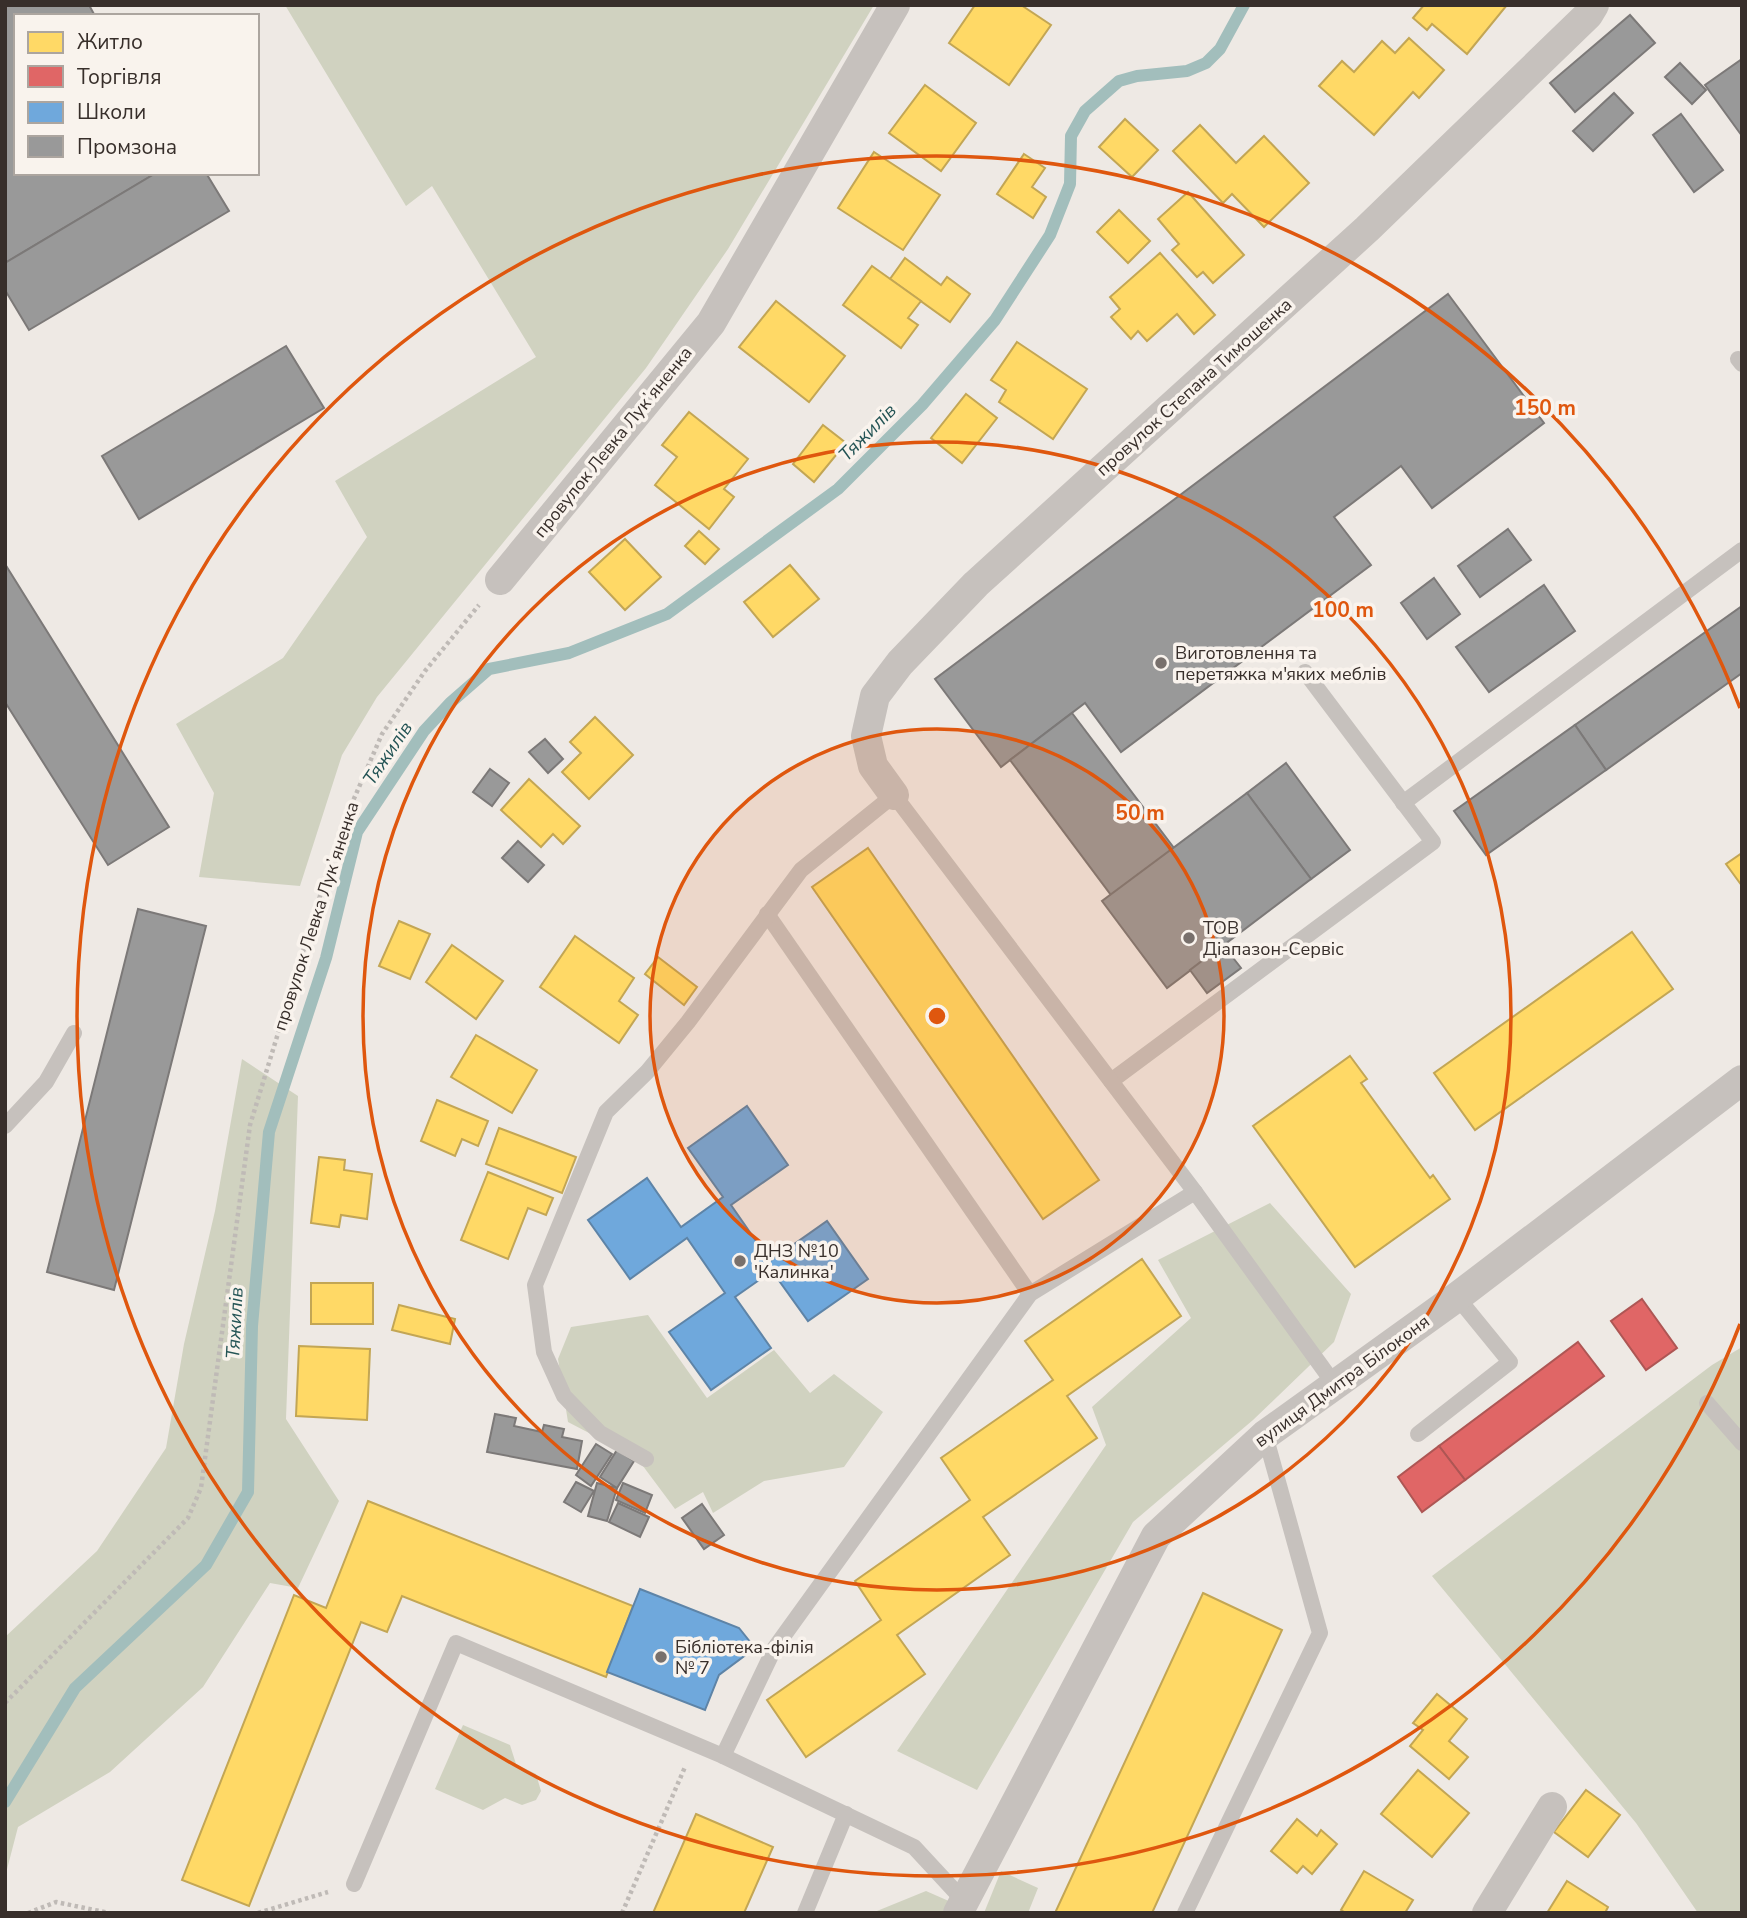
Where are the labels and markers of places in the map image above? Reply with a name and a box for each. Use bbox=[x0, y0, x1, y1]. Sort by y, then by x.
place label: Виготовлення та перетяжка м'яких меблів bbox=[1175, 641, 1386, 686]
marker: Виготовлення та перетяжка м'яких меблів bbox=[1153, 655, 1169, 671]
place label: ТОВ Діапазон-Сервіс bbox=[1203, 916, 1344, 961]
marker: ТОВ Діапазон-Сервіс bbox=[1181, 930, 1197, 946]
centre of rings bbox=[925, 1004, 949, 1028]
place label: ДНЗ №10 'Калинка' bbox=[754, 1239, 839, 1284]
marker: ДНЗ №10 'Калинка' bbox=[732, 1253, 748, 1269]
place label: Бібліотека-філія № 7 bbox=[675, 1635, 814, 1680]
marker: Бібліотека-філія № 7 bbox=[653, 1649, 669, 1665]

